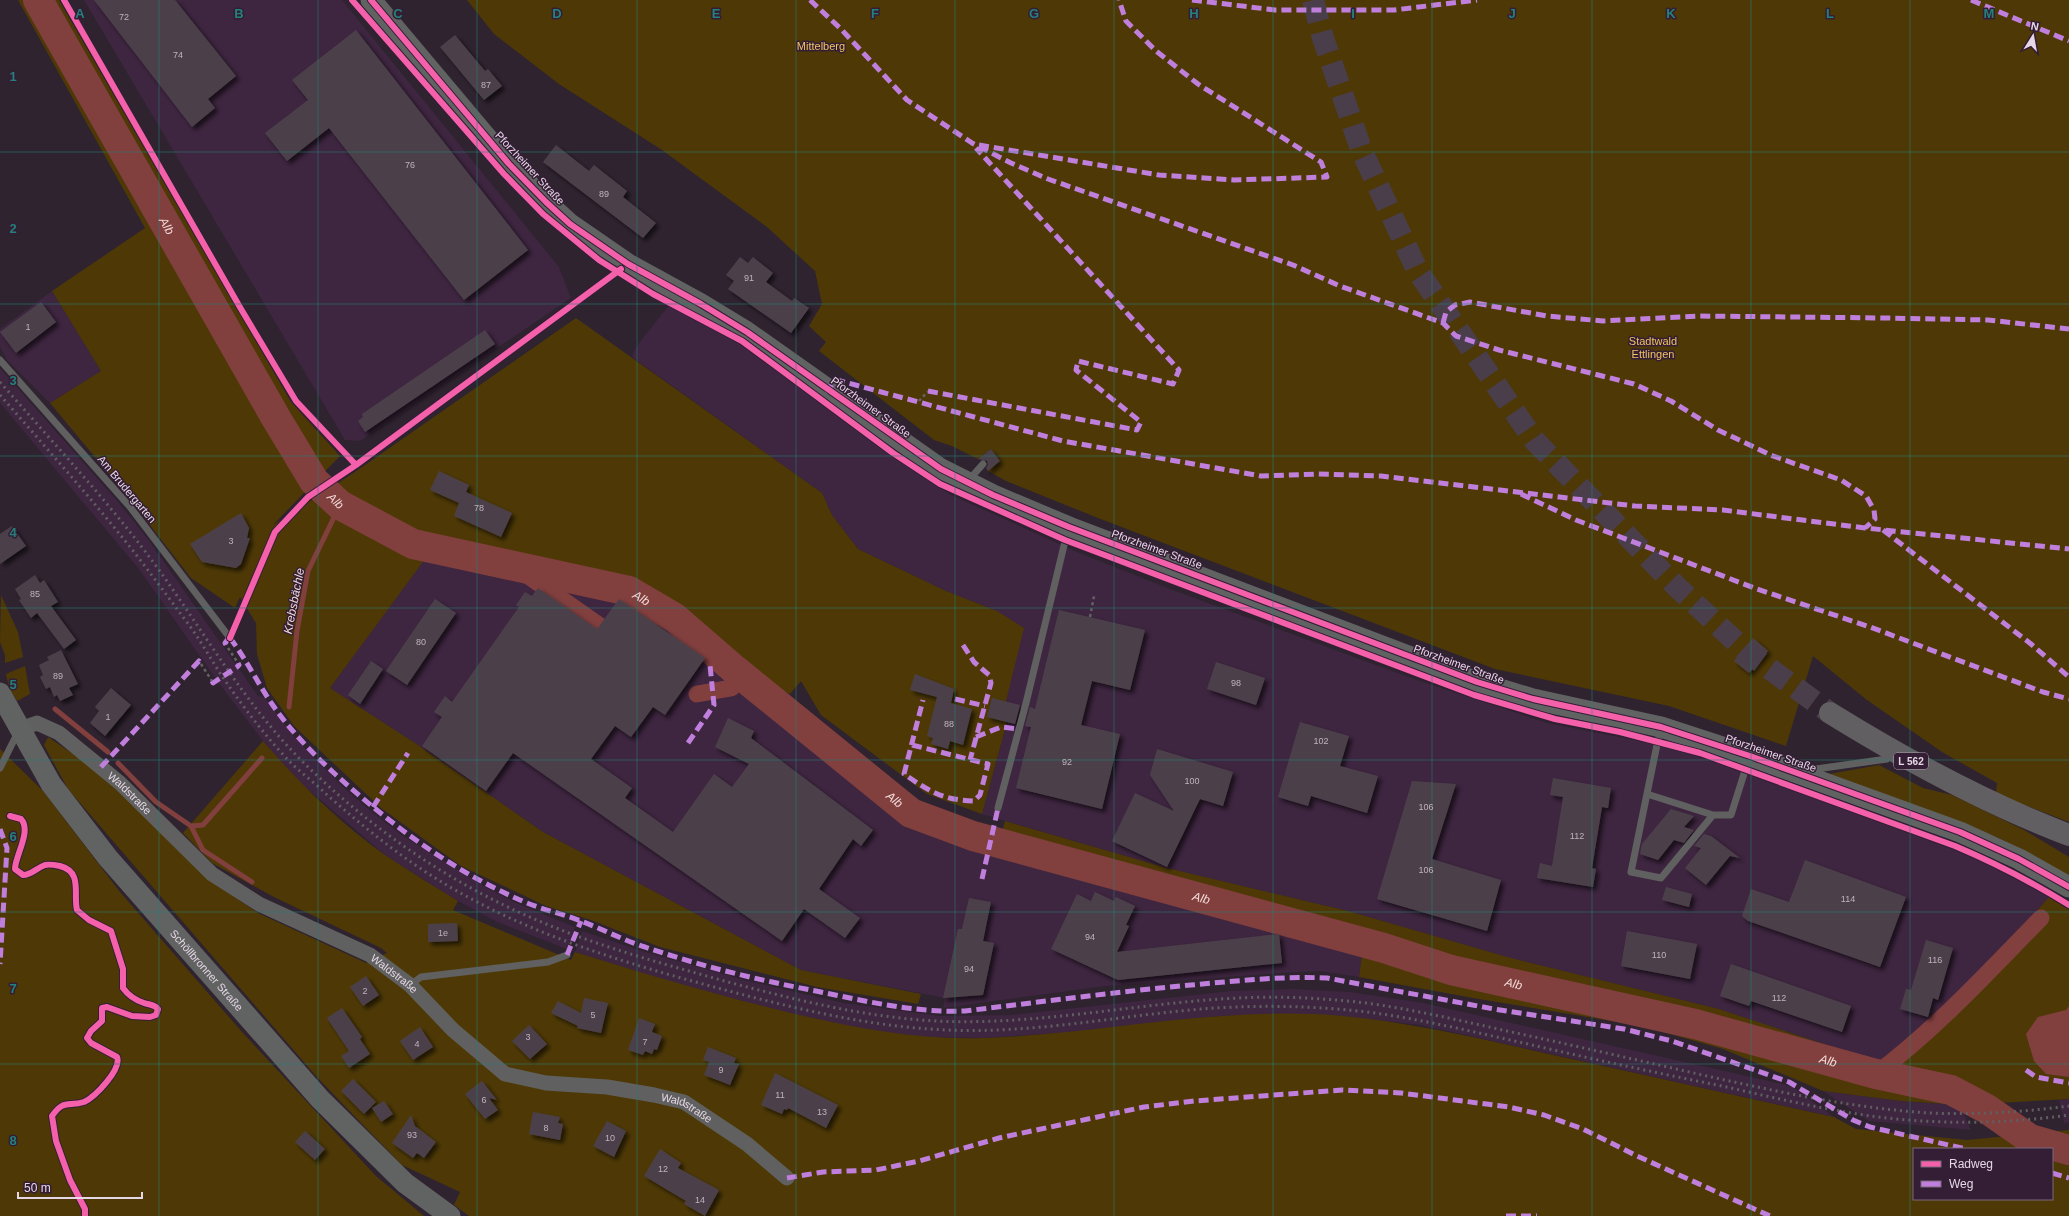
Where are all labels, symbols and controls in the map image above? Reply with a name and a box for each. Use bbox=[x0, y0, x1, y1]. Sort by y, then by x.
text: A bbox=[75, 6, 85, 21]
text: B bbox=[234, 6, 244, 21]
text: C bbox=[393, 6, 403, 21]
text: D bbox=[552, 6, 562, 21]
text: E bbox=[712, 6, 721, 21]
text: F bbox=[871, 6, 879, 21]
text: G bbox=[1029, 6, 1039, 21]
text: H bbox=[1189, 6, 1199, 21]
text: I bbox=[1351, 6, 1355, 21]
text: J bbox=[1508, 6, 1516, 21]
text: K bbox=[1666, 6, 1676, 21]
text: L bbox=[1826, 6, 1834, 21]
text: M bbox=[1984, 6, 1994, 21]
house number: 72 bbox=[119, 12, 129, 22]
north arrow bbox=[2013, 16, 2053, 56]
text: N bbox=[2030, 20, 2040, 33]
park label: Mittelberg bbox=[797, 40, 845, 52]
house number: 74 bbox=[173, 50, 183, 60]
text: 1 bbox=[9, 69, 17, 84]
house number: 87 bbox=[481, 80, 491, 90]
street label: Pforzheimer Straße bbox=[493, 129, 567, 207]
house number: 76 bbox=[405, 160, 415, 170]
house number: 89 bbox=[599, 189, 609, 199]
water label: Alb bbox=[156, 214, 177, 237]
text: 2 bbox=[9, 221, 17, 236]
house number: 91 bbox=[744, 273, 754, 283]
house number: 1 bbox=[25, 322, 31, 332]
park label: Stadtwald Ettlingen bbox=[1629, 335, 1677, 360]
text: 3 bbox=[9, 373, 17, 388]
street label: Pforzheimer Straße bbox=[829, 374, 913, 440]
street label: Am Brudergarten bbox=[95, 453, 159, 525]
water label: Alb bbox=[324, 489, 347, 512]
house number: 78 bbox=[474, 503, 484, 513]
text: 4 bbox=[9, 525, 17, 540]
street label: Pforzheimer Straße bbox=[1110, 527, 1204, 571]
house number: 3 bbox=[228, 536, 234, 546]
water label: Krebsbächle bbox=[281, 567, 307, 635]
water label: Alb bbox=[629, 587, 653, 609]
house number: 85 bbox=[30, 589, 40, 599]
house number: 80 bbox=[416, 637, 426, 647]
street label: Pforzheimer Straße bbox=[1412, 642, 1506, 686]
house number: 89 bbox=[53, 671, 63, 681]
text: 5 bbox=[9, 677, 17, 692]
house number: 98 bbox=[1231, 678, 1241, 688]
house number: 1 bbox=[105, 712, 111, 722]
house number: 88 bbox=[944, 719, 954, 729]
street label: Pforzheimer Straße bbox=[1724, 732, 1818, 774]
house number: 102 bbox=[1313, 736, 1329, 746]
road number: L 562 bbox=[1894, 753, 1928, 769]
house number: 92 bbox=[1062, 757, 1072, 767]
street label: Waldstraße bbox=[105, 769, 154, 817]
house number: 100 bbox=[1184, 776, 1200, 786]
water label: Alb bbox=[883, 788, 906, 811]
house number: 106 bbox=[1418, 802, 1434, 812]
text: 6 bbox=[9, 829, 17, 844]
house number: 112 bbox=[1570, 831, 1584, 841]
house number: 106 bbox=[1418, 865, 1434, 875]
water label: Alb bbox=[1190, 889, 1212, 907]
house number: 114 bbox=[1841, 894, 1855, 904]
street label: Schöllbronner Straße bbox=[168, 927, 245, 1013]
house number: 1e bbox=[438, 928, 448, 938]
house number: 94 bbox=[1085, 932, 1095, 942]
house number: 110 bbox=[1652, 950, 1666, 960]
street label: Waldstraße bbox=[369, 952, 420, 995]
house number: 116 bbox=[1928, 955, 1942, 965]
house number: 94 bbox=[964, 964, 974, 974]
water label: Alb bbox=[1503, 975, 1524, 993]
text: 7 bbox=[9, 981, 17, 996]
house number: 2 bbox=[362, 986, 368, 996]
house number: 112 bbox=[1772, 993, 1786, 1003]
house number: 5 bbox=[590, 1010, 596, 1020]
house number: 3 bbox=[525, 1032, 531, 1042]
house number: 7 bbox=[642, 1037, 648, 1047]
house number: 4 bbox=[414, 1039, 420, 1049]
water label: Alb bbox=[1817, 1051, 1839, 1070]
house number: 9 bbox=[718, 1065, 724, 1075]
house number: 11 bbox=[775, 1090, 785, 1100]
street label: Waldstraße bbox=[660, 1091, 714, 1125]
house number: 6 bbox=[481, 1095, 487, 1105]
house number: 13 bbox=[817, 1107, 827, 1117]
house number: 8 bbox=[543, 1123, 549, 1133]
house number: 93 bbox=[407, 1130, 417, 1140]
text: 8 bbox=[9, 1133, 17, 1148]
house number: 10 bbox=[605, 1133, 615, 1143]
legend bbox=[1913, 1148, 2053, 1200]
text: Radweg bbox=[1949, 1157, 1993, 1171]
house number: 12 bbox=[658, 1164, 668, 1174]
scale bar bbox=[18, 1174, 142, 1200]
text: Weg bbox=[1949, 1177, 1973, 1191]
text: 50 m bbox=[24, 1181, 51, 1195]
house number: 14 bbox=[695, 1195, 705, 1205]

